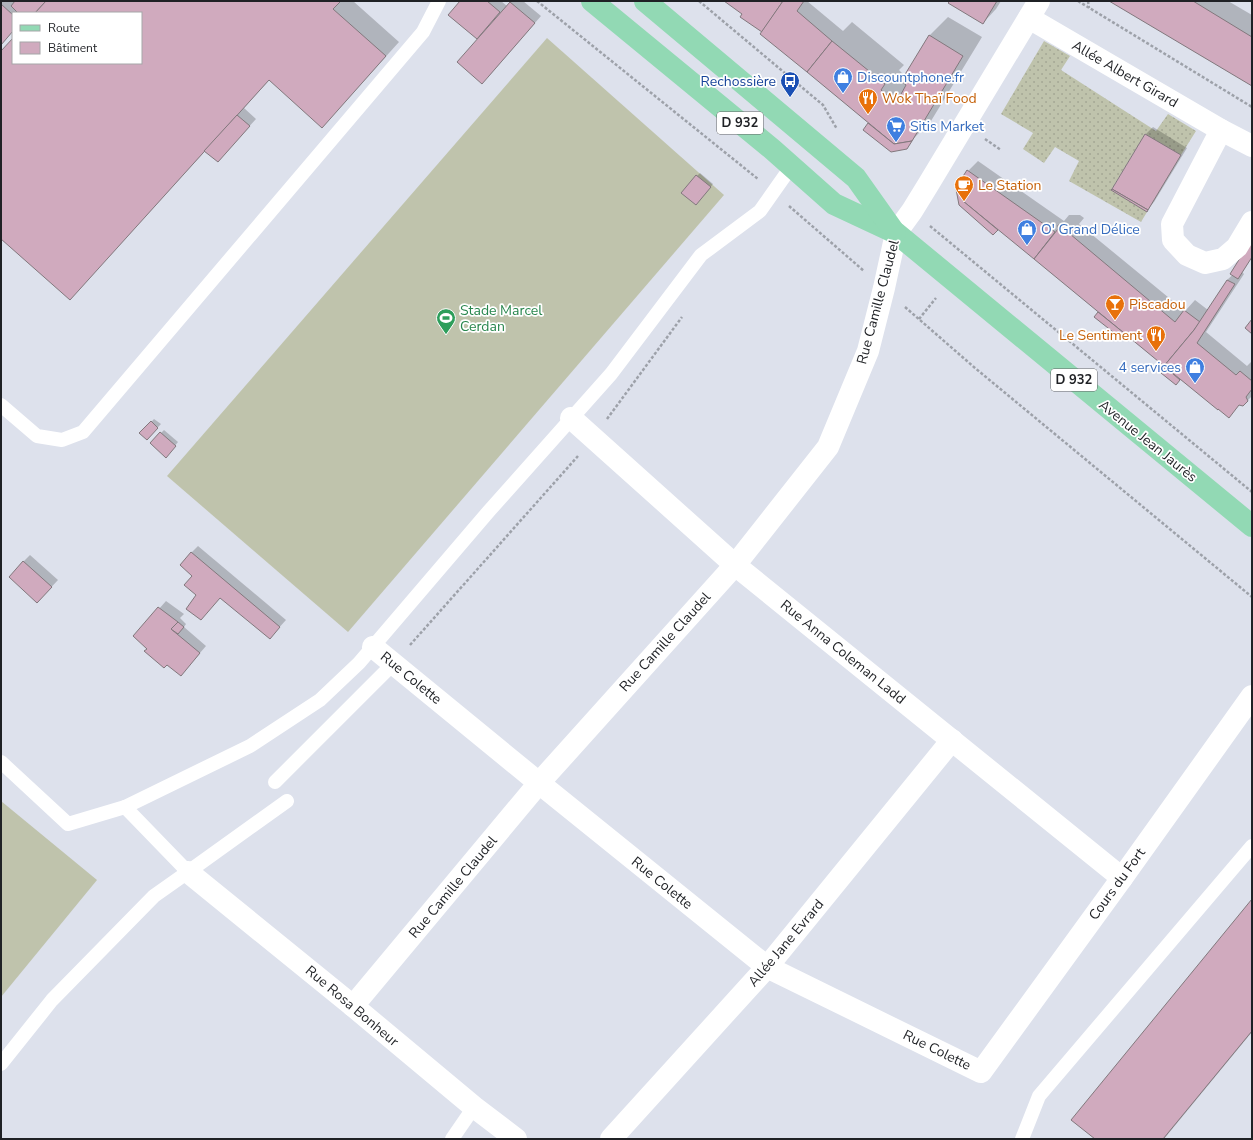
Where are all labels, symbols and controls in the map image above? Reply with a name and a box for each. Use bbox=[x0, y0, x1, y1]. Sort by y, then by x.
legend bbox=[12, 12, 142, 64]
text: Route bbox=[48, 20, 80, 36]
street label: Allée Albert Girard bbox=[1068, 36, 1182, 112]
text: Bâtiment bbox=[48, 40, 98, 56]
shop icon: Discountphone.fr bbox=[832, 66, 854, 94]
place label: Discountphone.fr bbox=[857, 68, 964, 87]
bus stop icon: Rechossière bbox=[779, 70, 801, 98]
place label: Rechossière bbox=[701, 72, 776, 91]
restaurant icon: Wok Thaï Food bbox=[857, 87, 879, 115]
place label: Wok Thaï Food bbox=[882, 89, 977, 108]
road number: D 932 bbox=[717, 112, 763, 134]
supermarket icon: Sitis Market bbox=[885, 115, 907, 143]
place label: Sitis Market bbox=[910, 117, 984, 136]
cafe icon: Le Station bbox=[953, 174, 975, 202]
place label: Le Station bbox=[978, 176, 1041, 195]
shop icon: O' Grand Délice bbox=[1016, 218, 1038, 246]
place label: O' Grand Délice bbox=[1041, 220, 1140, 239]
street label: Rue Camille Claudel bbox=[852, 237, 904, 366]
bar icon: Piscadou bbox=[1104, 293, 1126, 321]
place label: Piscadou bbox=[1129, 295, 1186, 314]
place label: Stade Marcel Cerdan bbox=[460, 301, 543, 336]
sports icon: Stade Marcel Cerdan bbox=[435, 307, 457, 335]
restaurant icon: Le Sentiment bbox=[1145, 324, 1167, 352]
place label: Le Sentiment bbox=[1059, 326, 1142, 345]
shop icon: 4 services bbox=[1184, 356, 1206, 384]
place label: 4 services bbox=[1118, 358, 1181, 377]
road number: D 932 bbox=[1051, 369, 1097, 391]
street label: Avenue Jean Jaurès bbox=[1095, 396, 1201, 487]
street label: Rue Camille Claudel bbox=[615, 587, 715, 696]
street label: Rue Anna Coleman Ladd bbox=[776, 596, 910, 708]
street label: Rue Colette bbox=[376, 647, 446, 709]
street label: Rue Camille Claudel bbox=[405, 831, 502, 942]
street label: Cours du Fort bbox=[1084, 844, 1150, 924]
street label: Rue Colette bbox=[627, 852, 697, 914]
street label: Allée Jane Evrard bbox=[744, 895, 828, 991]
street label: Rue Rosa Bonheur bbox=[301, 961, 403, 1051]
street label: Rue Colette bbox=[900, 1025, 974, 1075]

